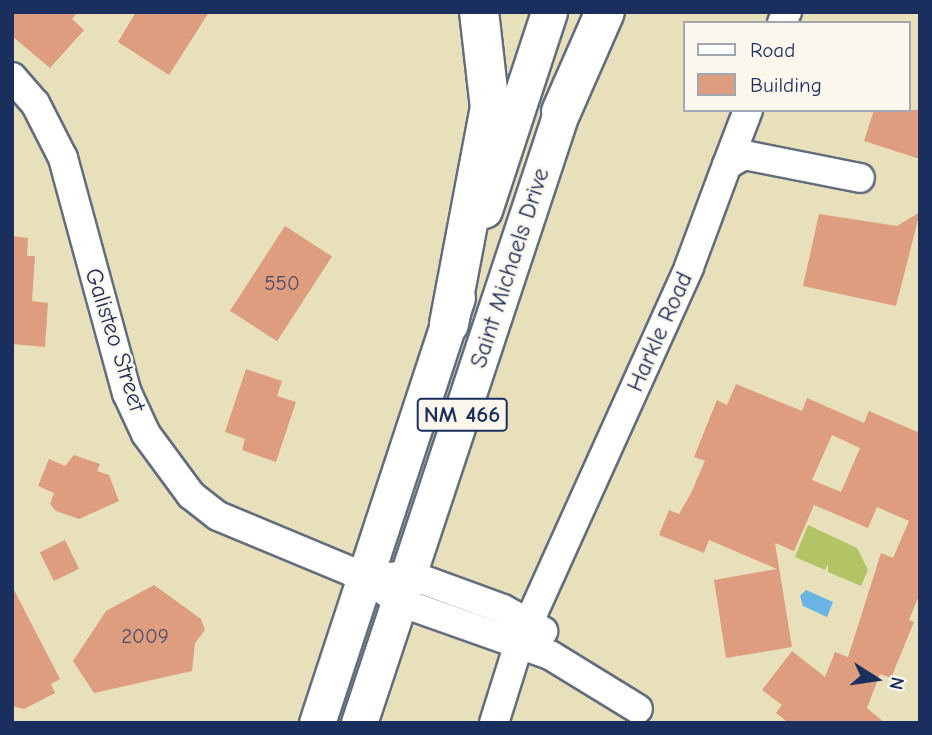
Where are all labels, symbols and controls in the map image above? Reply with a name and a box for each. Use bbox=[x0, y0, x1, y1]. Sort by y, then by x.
legend bbox=[684, 21, 911, 112]
text: Road bbox=[750, 38, 795, 62]
text: Building bbox=[750, 73, 822, 97]
street label: Saint Michaels Drive bbox=[464, 164, 556, 372]
street label: Galisteo Street bbox=[78, 265, 152, 415]
street label: Harkle Road bbox=[621, 268, 699, 396]
house number: 550 bbox=[264, 270, 300, 296]
road number: NM 466 bbox=[416, 396, 508, 434]
house number: 2009 bbox=[121, 623, 169, 649]
north arrow bbox=[841, 644, 911, 714]
text: N bbox=[884, 675, 909, 692]

